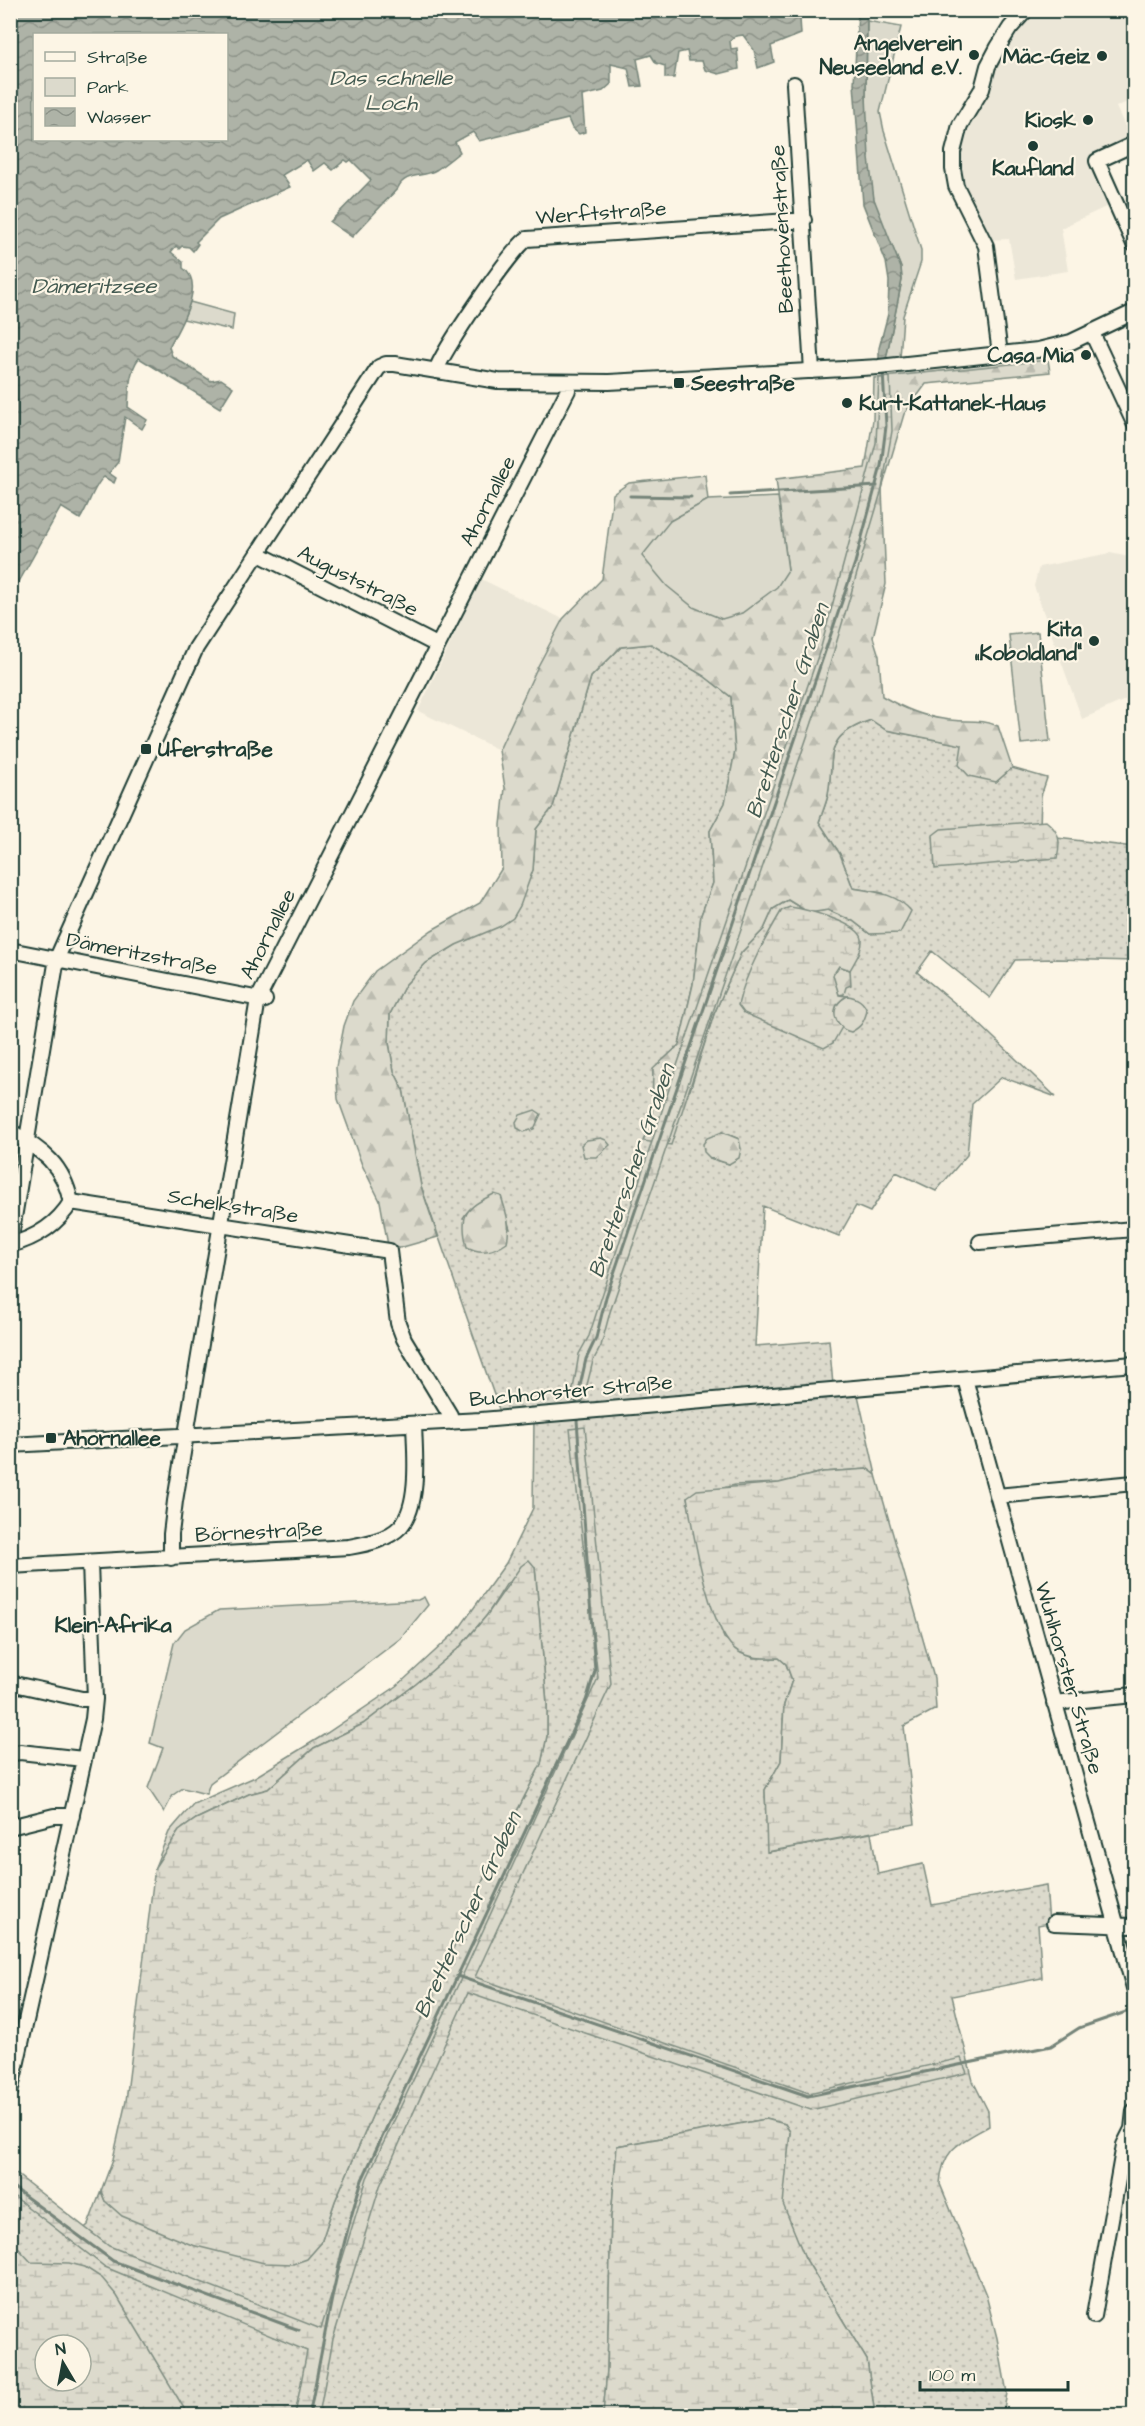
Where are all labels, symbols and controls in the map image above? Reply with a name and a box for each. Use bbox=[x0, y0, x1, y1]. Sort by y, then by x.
place label: Angelverein Neuseeland e.V. bbox=[819, 29, 962, 82]
legend bbox=[33, 33, 228, 141]
place label: Mäc-Geiz bbox=[1003, 42, 1091, 71]
text: Straße bbox=[87, 45, 148, 70]
marker: Angelverein Neuseeland e.V. bbox=[967, 48, 981, 62]
marker: Mäc-Geiz bbox=[1095, 49, 1109, 63]
water label: Das schnelle Loch bbox=[330, 63, 454, 119]
text: Park bbox=[87, 75, 129, 100]
text: Wasser bbox=[87, 105, 151, 130]
place label: Kiosk bbox=[1025, 106, 1076, 135]
marker: Kiosk bbox=[1081, 113, 1095, 127]
marker: Kaufland bbox=[1026, 139, 1040, 153]
street label: Beethovenstraße bbox=[763, 144, 801, 314]
place label: Kaufland bbox=[992, 154, 1074, 183]
street label: Werftstraße bbox=[535, 194, 667, 232]
water label: Dämeritzsee bbox=[32, 271, 157, 302]
place label: Casa Mia bbox=[988, 341, 1074, 370]
marker: Casa Mia bbox=[1079, 348, 1093, 362]
place label: Seestraße bbox=[690, 369, 795, 398]
marker: Seestraße bbox=[672, 376, 686, 390]
place label: Kurt-Kattanek-Haus bbox=[859, 389, 1046, 418]
marker: Kurt-Kattanek-Haus bbox=[840, 396, 854, 410]
street label: Ahornallee bbox=[453, 451, 523, 551]
street label: Auguststraße bbox=[292, 538, 423, 626]
water label: Bretterscher Graben bbox=[739, 598, 838, 822]
place label: Kita „Koboldland“ bbox=[974, 615, 1082, 668]
marker: Kita „Koboldland“ bbox=[1087, 634, 1101, 648]
place label: Uferstraße bbox=[158, 735, 273, 764]
marker: Uferstraße bbox=[139, 742, 153, 756]
street label: Ahornallee bbox=[233, 884, 303, 984]
street label: Dämeritzstraße bbox=[64, 925, 220, 983]
water label: Bretterscher Graben bbox=[581, 1058, 684, 1282]
street label: Schelkstraße bbox=[165, 1181, 301, 1231]
street label: Buchhorster Straße bbox=[468, 1368, 674, 1414]
place label: Ahornallee bbox=[63, 1424, 161, 1453]
marker: Ahornallee bbox=[44, 1431, 58, 1445]
street label: Börnestraße bbox=[194, 1514, 324, 1550]
street label: Wuhlhorster Straße bbox=[1028, 1578, 1110, 1778]
district label: Klein-Afrika bbox=[54, 1610, 172, 1641]
water label: Bretterscher Graben bbox=[407, 1805, 530, 2023]
north arrow bbox=[33, 2333, 93, 2393]
text: N bbox=[54, 2338, 67, 2361]
scale bar bbox=[920, 2354, 1068, 2392]
text: 100 m bbox=[929, 2363, 975, 2388]

